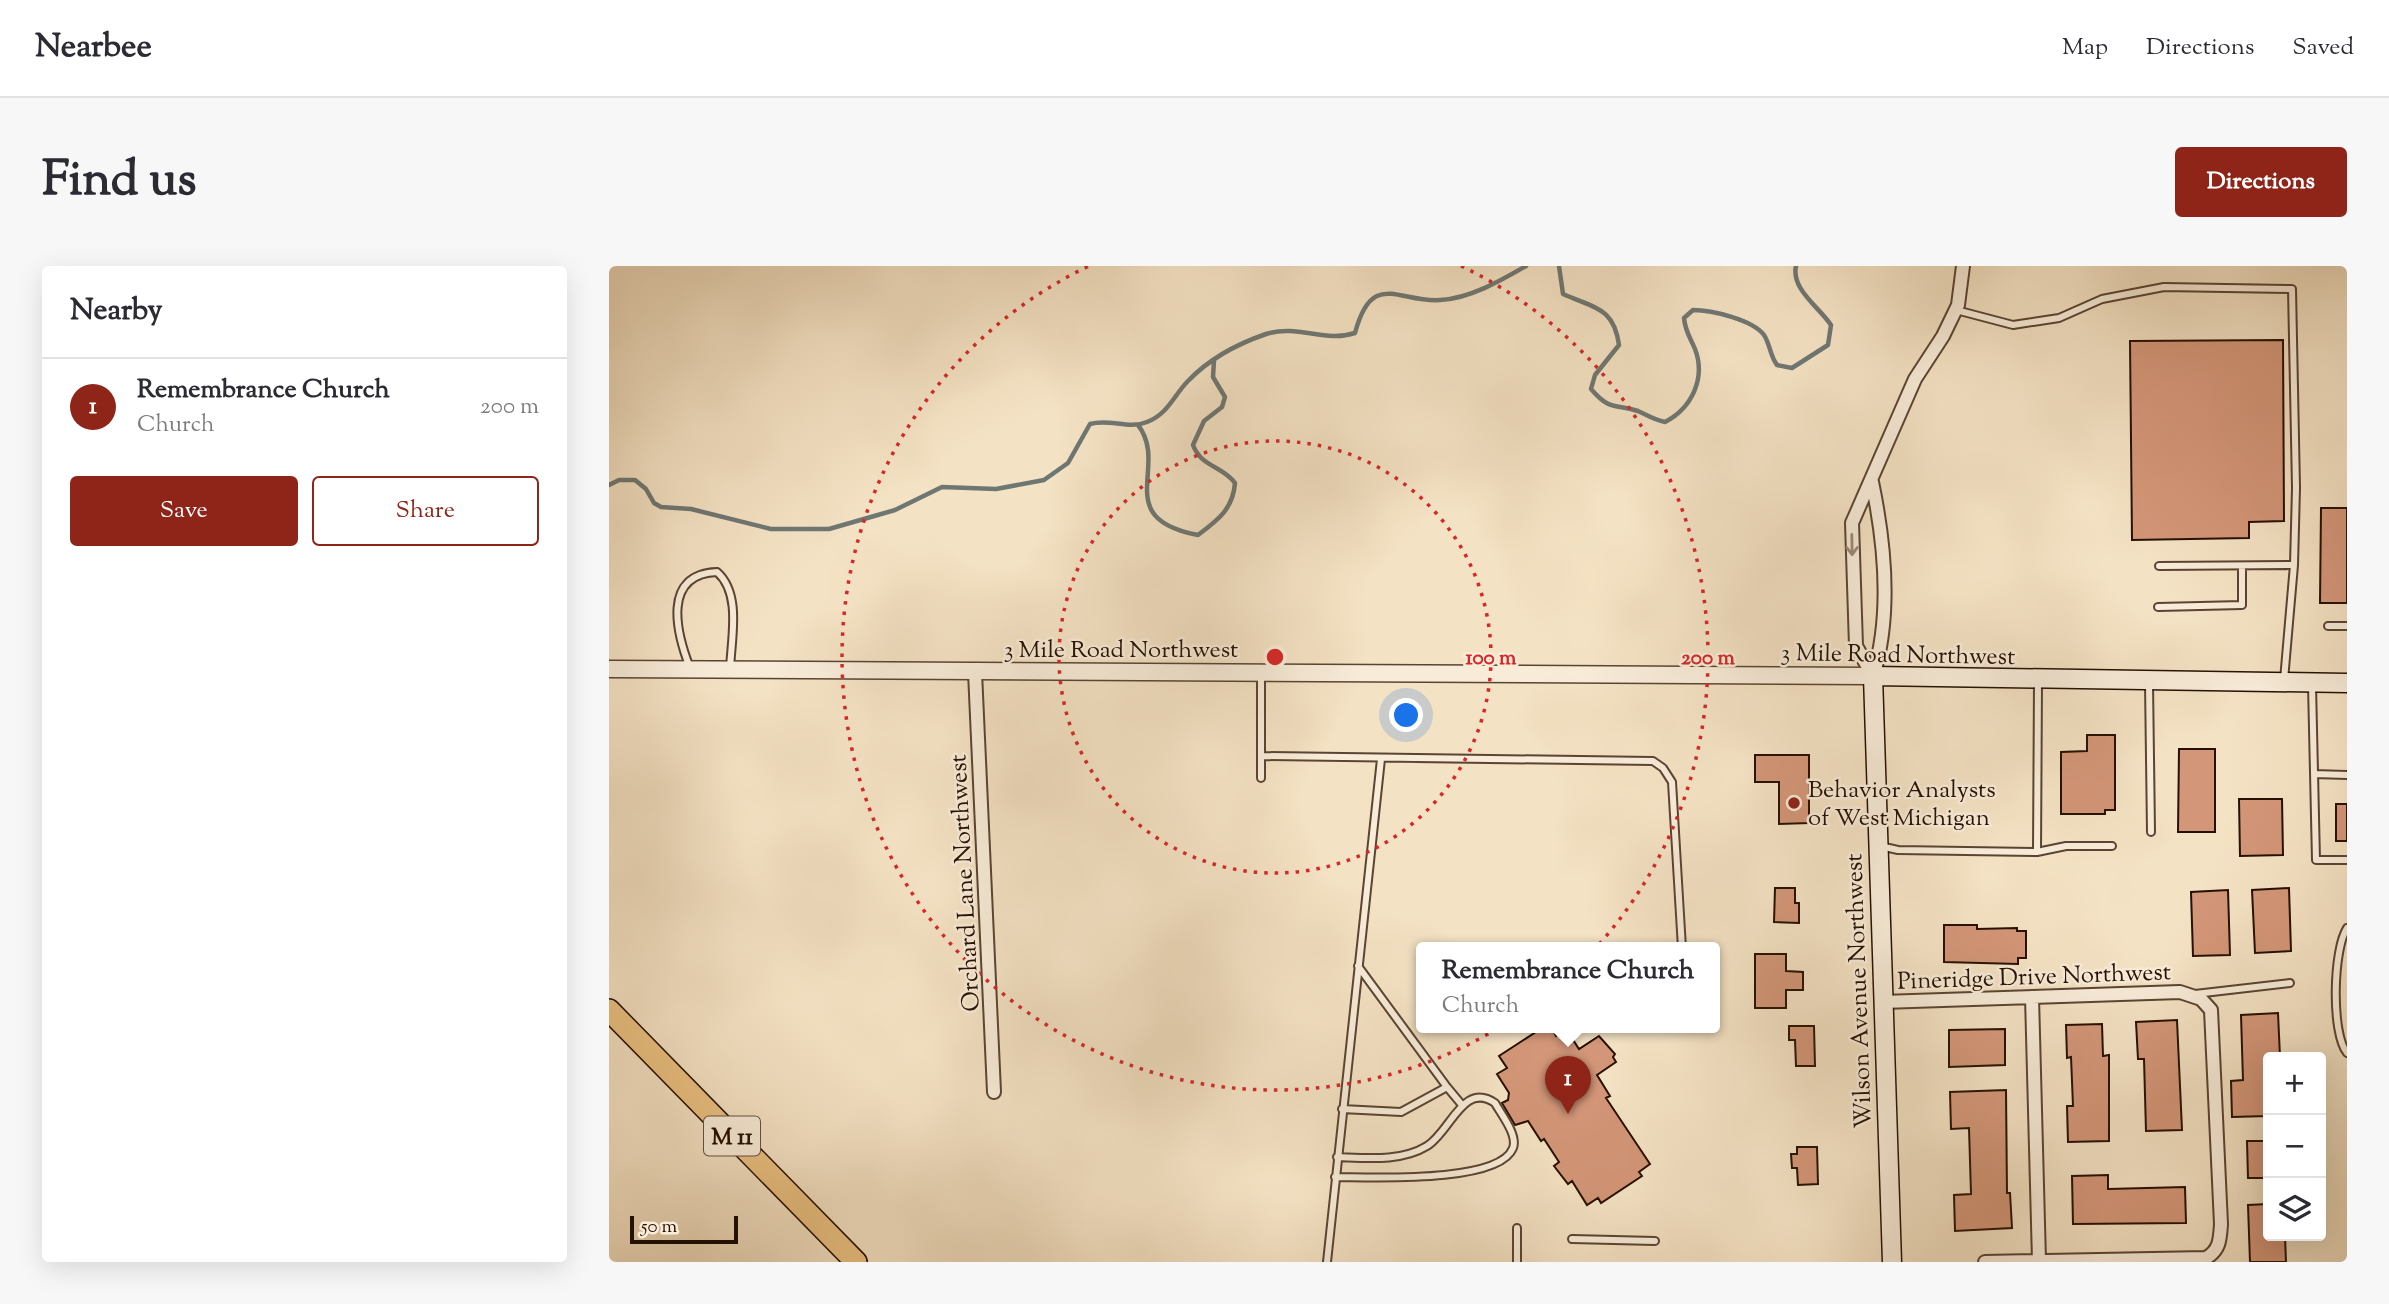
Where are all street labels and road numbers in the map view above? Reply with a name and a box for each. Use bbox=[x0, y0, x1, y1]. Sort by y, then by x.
street label: 3 Mile Road Northwest bbox=[1004, 634, 1238, 668]
street label: 3 Mile Road Northwest bbox=[1780, 637, 2016, 675]
street label: Orchard Lane Northwest bbox=[942, 753, 990, 1012]
street label: Wilson Avenue Northwest bbox=[1838, 853, 1882, 1129]
street label: Pineridge Drive Northwest bbox=[1897, 956, 2172, 1000]
road number: M 11 bbox=[704, 1116, 760, 1156]

